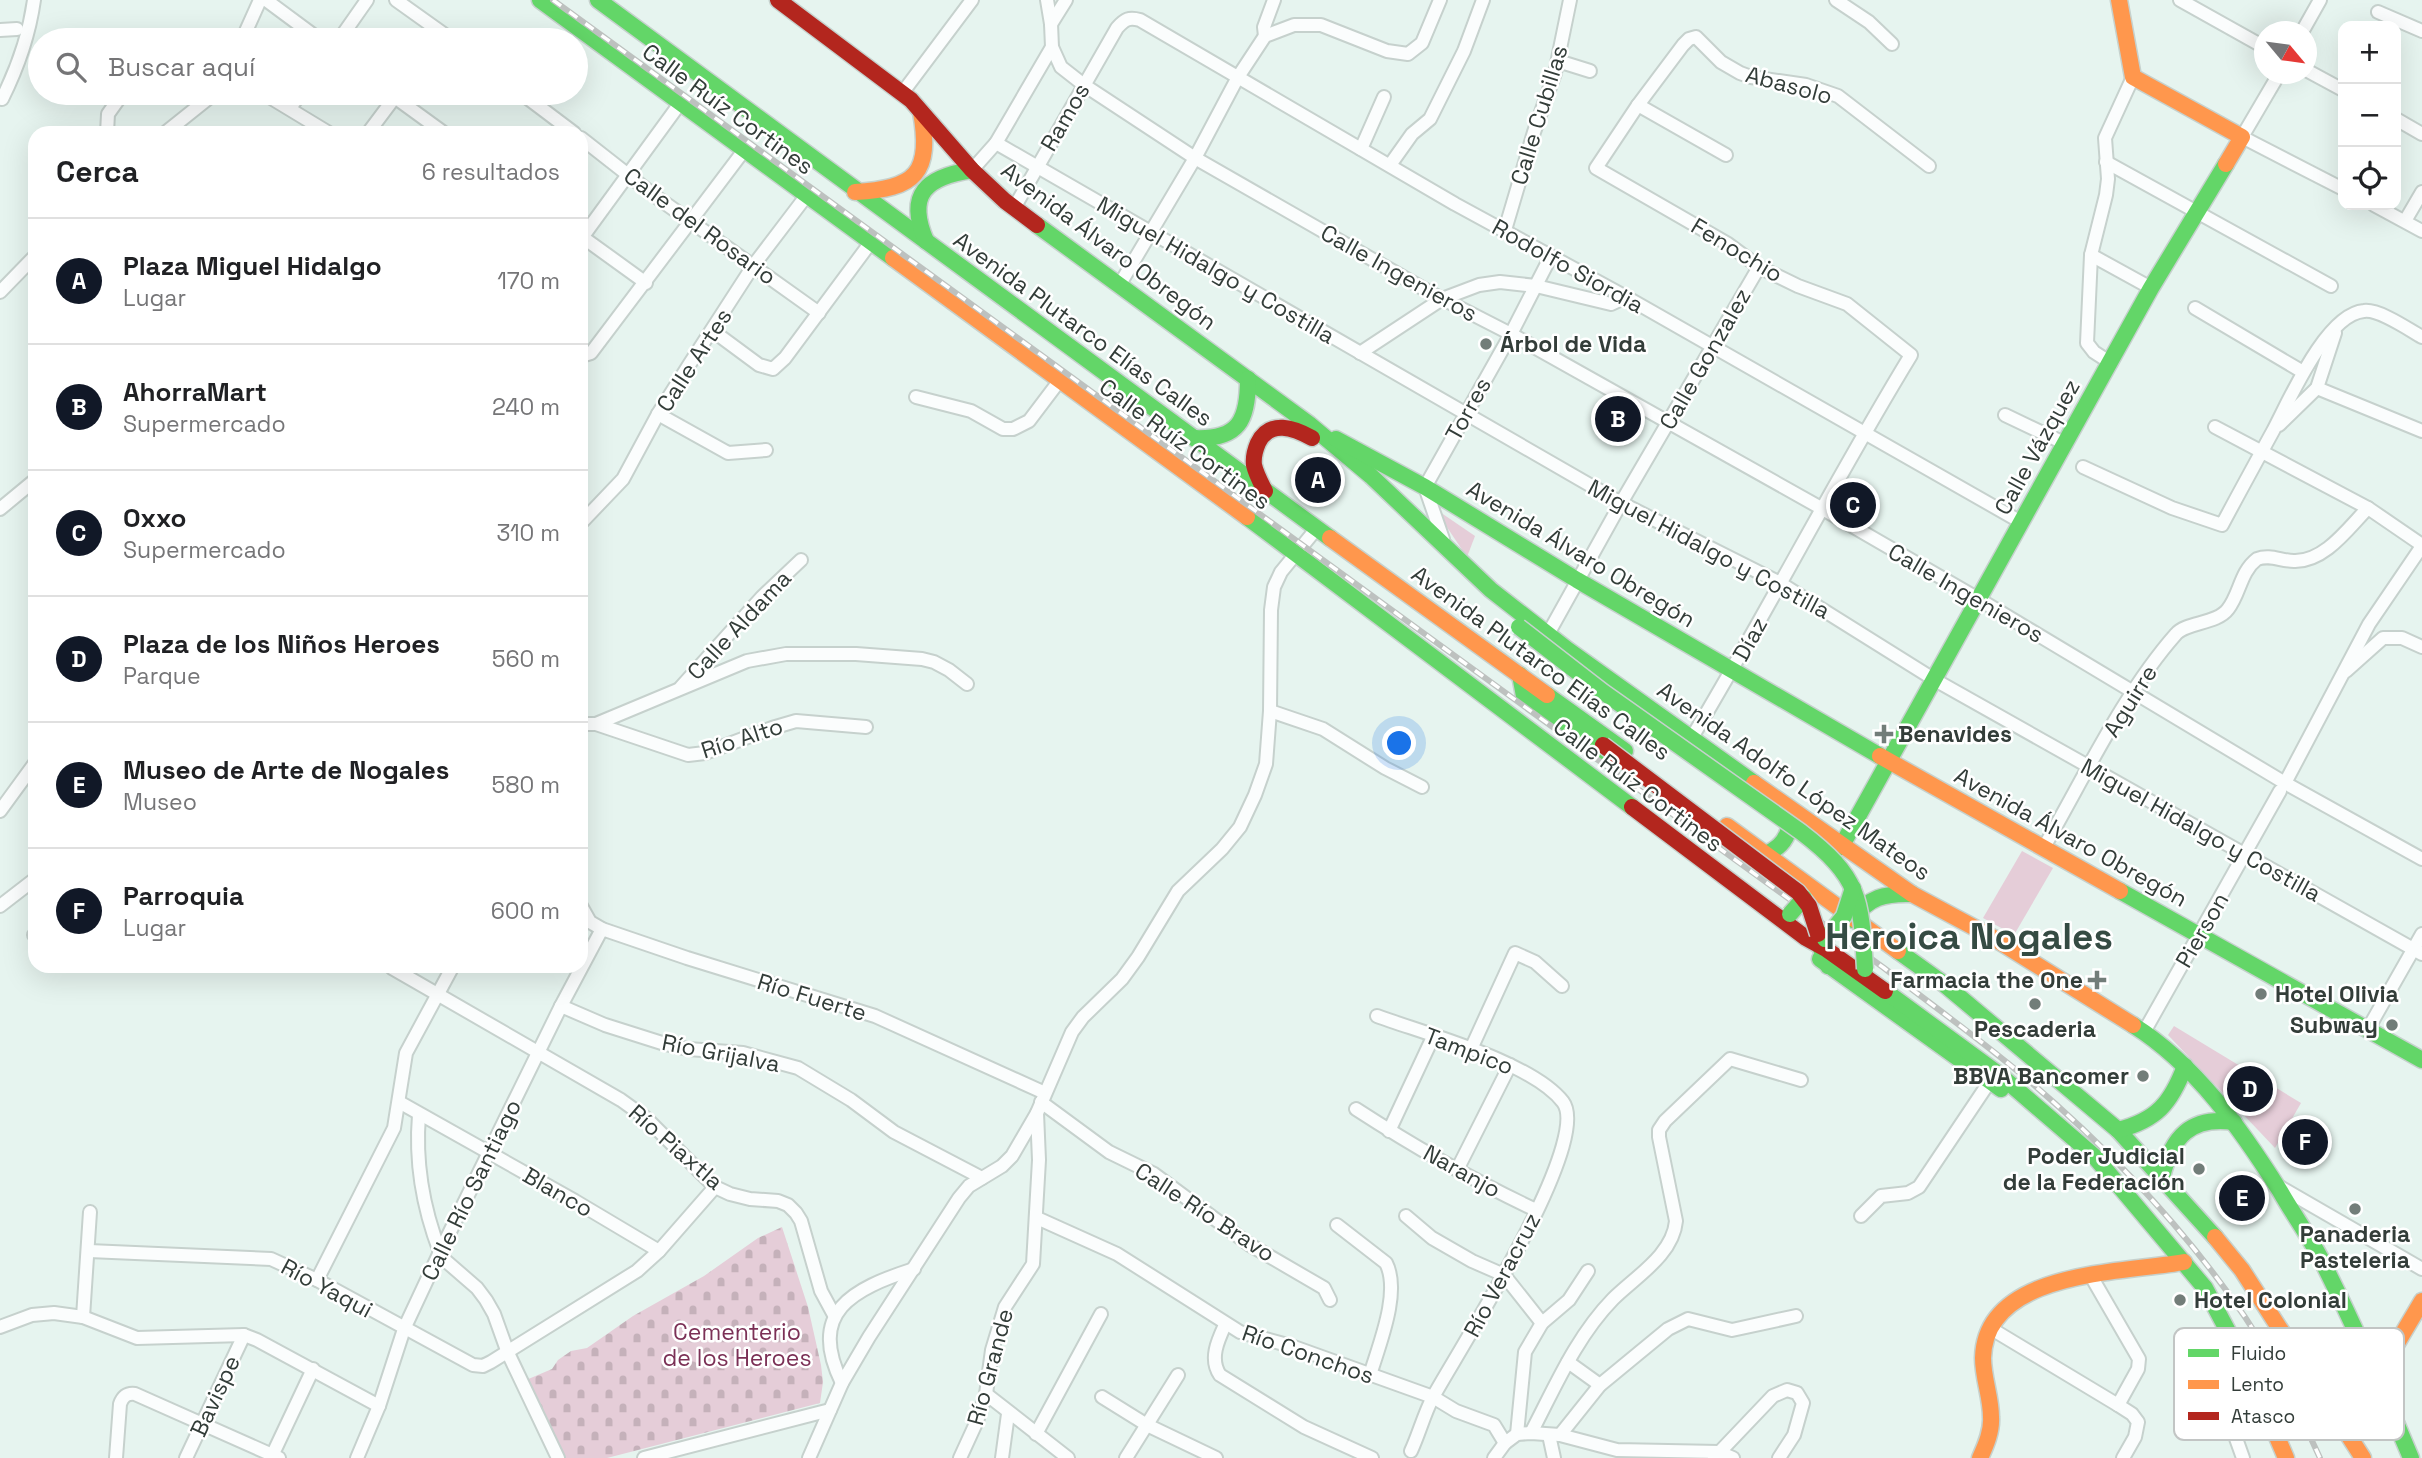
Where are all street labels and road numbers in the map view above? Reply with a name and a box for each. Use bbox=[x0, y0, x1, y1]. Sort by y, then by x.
street label: Calle Ruíz Cortines bbox=[636, 37, 820, 181]
street label: Calle Cubillas bbox=[1504, 41, 1574, 189]
street label: Abasolo bbox=[1742, 59, 1836, 111]
street label: Ramos bbox=[1034, 78, 1096, 156]
street label: Avenida Álvaro Obregón bbox=[995, 155, 1223, 337]
street label: Calle del Rosario bbox=[618, 161, 782, 291]
street label: Miguel Hidalgo y Costilla bbox=[1091, 189, 1341, 351]
street label: Fenochio bbox=[1686, 211, 1788, 289]
street label: Rodolfo Siordia bbox=[1487, 212, 1649, 320]
street label: Calle Ingenieros bbox=[1315, 218, 1483, 328]
street label: Avenida Plutarco Elías Calles bbox=[948, 225, 1218, 433]
street label: Calle Gonzalez bbox=[1652, 283, 1758, 435]
street label: Calle Artes bbox=[649, 303, 739, 417]
street label: Calle Ruíz Cortines bbox=[1093, 372, 1277, 516]
street label: Torres bbox=[1438, 372, 1498, 446]
street label: Calle Vázquez bbox=[1987, 374, 2087, 520]
street label: Miguel Hidalgo y Costilla bbox=[1583, 472, 1835, 626]
street label: Avenida Álvaro Obregón bbox=[1461, 474, 1701, 634]
street label: Calle Ingenieros bbox=[1883, 536, 2049, 650]
street label: Avenida Plutarco Elías Calles bbox=[1406, 559, 1676, 767]
street label: Calle Aldama bbox=[680, 564, 798, 686]
street label: Díaz bbox=[1726, 612, 1774, 666]
street label: Aguirre bbox=[2096, 659, 2164, 743]
street label: Avenida Adolfo López Mateos bbox=[1651, 675, 1937, 887]
street label: Río Alto bbox=[697, 711, 787, 765]
street label: Calle Ruíz Cortines bbox=[1547, 711, 1729, 859]
street label: Miguel Hidalgo y Costilla bbox=[2075, 751, 2327, 909]
street label: Avenida Álvaro Obregón bbox=[1949, 760, 2193, 914]
street label: Pierson bbox=[2169, 887, 2235, 973]
street label: Río Fuerte bbox=[754, 966, 870, 1028]
street label: Tampico bbox=[1420, 1020, 1518, 1082]
street label: Río Grijalva bbox=[659, 1027, 783, 1079]
street label: Calle Río Santiago bbox=[414, 1094, 528, 1286]
street label: Río Piaxtla bbox=[622, 1098, 730, 1196]
street label: Naranjo bbox=[1418, 1138, 1506, 1204]
street label: Calle Río Bravo bbox=[1129, 1155, 1281, 1269]
street label: Blanco bbox=[518, 1160, 598, 1224]
street label: Río Veracruz bbox=[1457, 1208, 1547, 1342]
street label: Río Yaqui bbox=[276, 1251, 378, 1325]
street label: Río Grande bbox=[960, 1305, 1020, 1429]
street label: Río Conchos bbox=[1238, 1317, 1378, 1391]
street label: Bavispe bbox=[183, 1351, 247, 1441]

